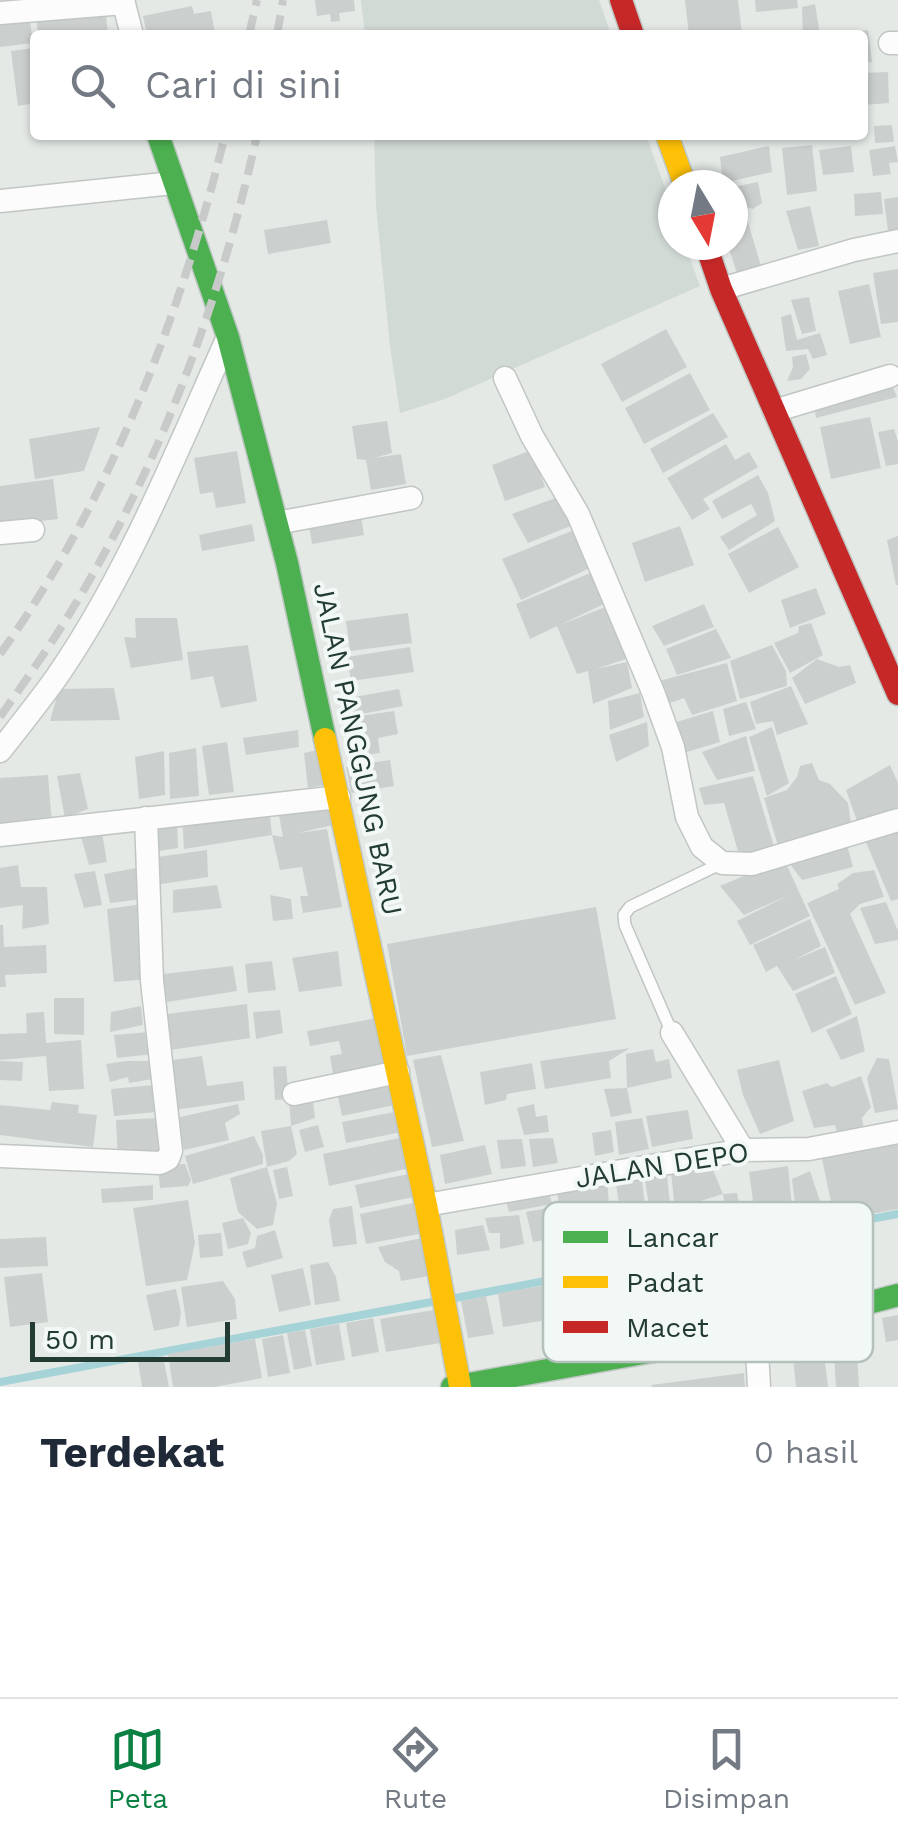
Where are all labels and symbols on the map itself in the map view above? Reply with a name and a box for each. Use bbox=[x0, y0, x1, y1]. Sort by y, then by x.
north arrow bbox=[658, 170, 748, 260]
street label: JALAN PANGGUNG BARU bbox=[307, 580, 409, 918]
street label: JALAN DEPO bbox=[573, 1135, 751, 1195]
legend bbox=[543, 1202, 873, 1362]
text: Lancar bbox=[626, 1221, 719, 1254]
text: Padat bbox=[626, 1266, 704, 1299]
text: Macet bbox=[626, 1311, 709, 1344]
scale bar bbox=[30, 1317, 230, 1362]

